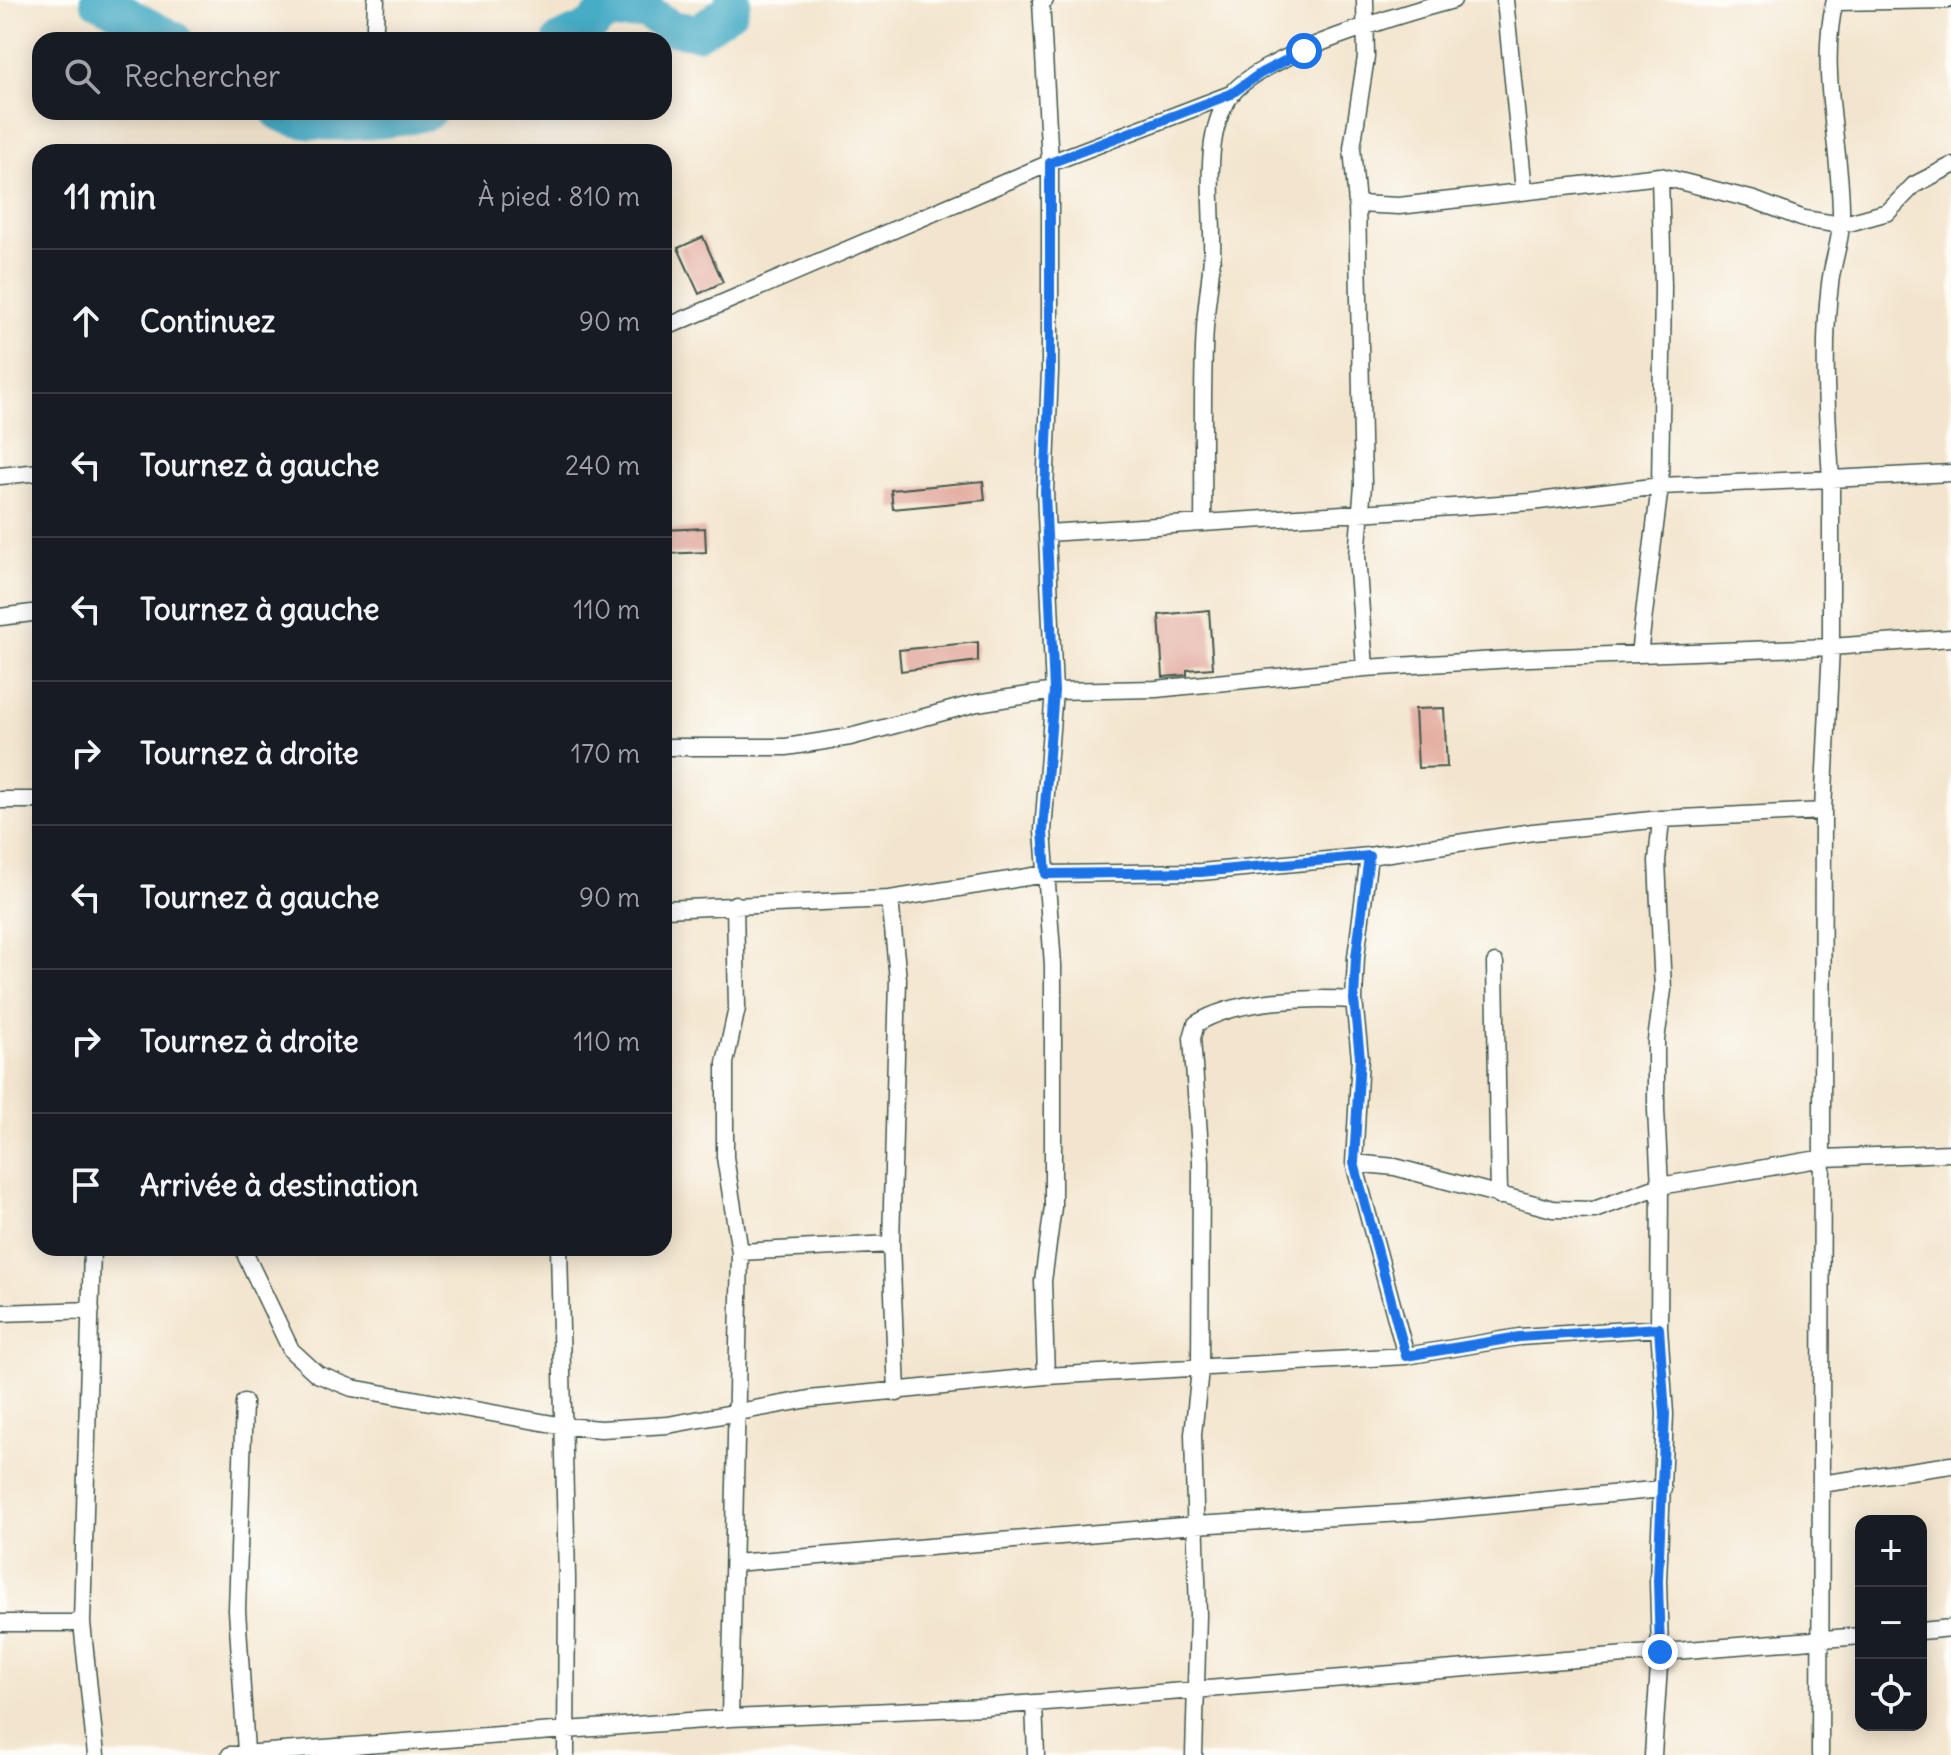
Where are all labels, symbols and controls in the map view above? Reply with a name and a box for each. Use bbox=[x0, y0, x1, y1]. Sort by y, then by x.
search box bbox=[32, 32, 672, 120]
route start bbox=[1286, 33, 1322, 69]
icon: search bbox=[60, 54, 104, 98]
text: Rechercher bbox=[124, 57, 280, 95]
text: 11 min bbox=[64, 175, 156, 218]
text: À pied · 810 m bbox=[478, 180, 640, 213]
icon: ahead bbox=[64, 299, 108, 343]
text: Continuez bbox=[140, 302, 275, 340]
text: 90 m bbox=[579, 305, 640, 338]
icon: left bbox=[64, 443, 108, 487]
text: Tournez à gauche bbox=[140, 446, 380, 484]
text: 240 m bbox=[565, 449, 640, 482]
icon: left bbox=[64, 587, 108, 631]
text: Tournez à gauche bbox=[140, 590, 380, 628]
text: 110 m bbox=[573, 593, 640, 626]
icon: right bbox=[64, 731, 108, 775]
text: Tournez à droite bbox=[140, 734, 359, 772]
text: 170 m bbox=[571, 737, 640, 770]
icon: left bbox=[64, 875, 108, 919]
text: Tournez à gauche bbox=[140, 878, 380, 916]
text: 90 m bbox=[579, 881, 640, 914]
icon: right bbox=[64, 1019, 108, 1063]
text: Tournez à droite bbox=[140, 1022, 359, 1060]
text: 110 m bbox=[573, 1025, 640, 1058]
icon: arrive bbox=[64, 1163, 108, 1207]
text: Arrivée à destination bbox=[140, 1166, 418, 1204]
map controls bbox=[1855, 1515, 1927, 1731]
button: + bbox=[1855, 1515, 1927, 1587]
button: − bbox=[1855, 1587, 1927, 1659]
route end bbox=[1642, 1634, 1678, 1670]
button: locate bbox=[1855, 1659, 1927, 1731]

